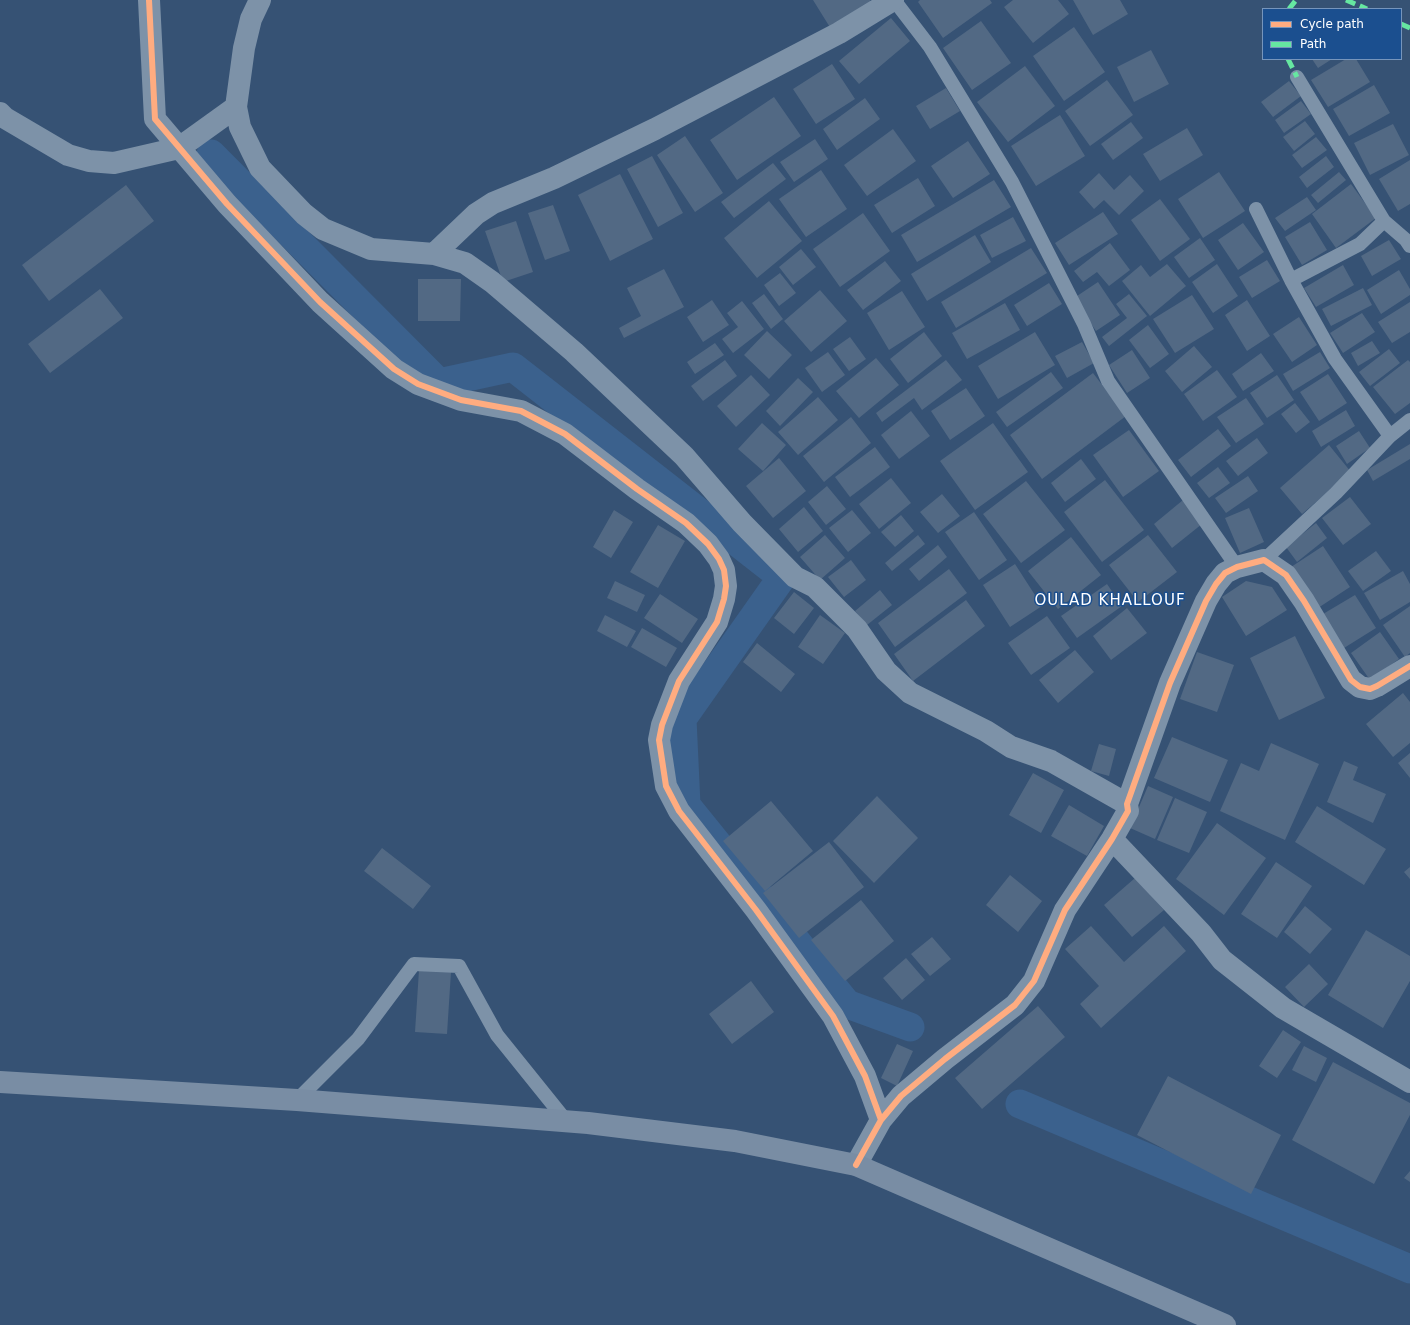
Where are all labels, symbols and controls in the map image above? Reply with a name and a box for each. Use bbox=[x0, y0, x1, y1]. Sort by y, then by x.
legend bbox=[1262, 8, 1402, 60]
text: Cycle path bbox=[1300, 17, 1364, 31]
text: Path bbox=[1300, 37, 1326, 51]
district label: OULAD KHALLOUF bbox=[1034, 592, 1186, 610]

